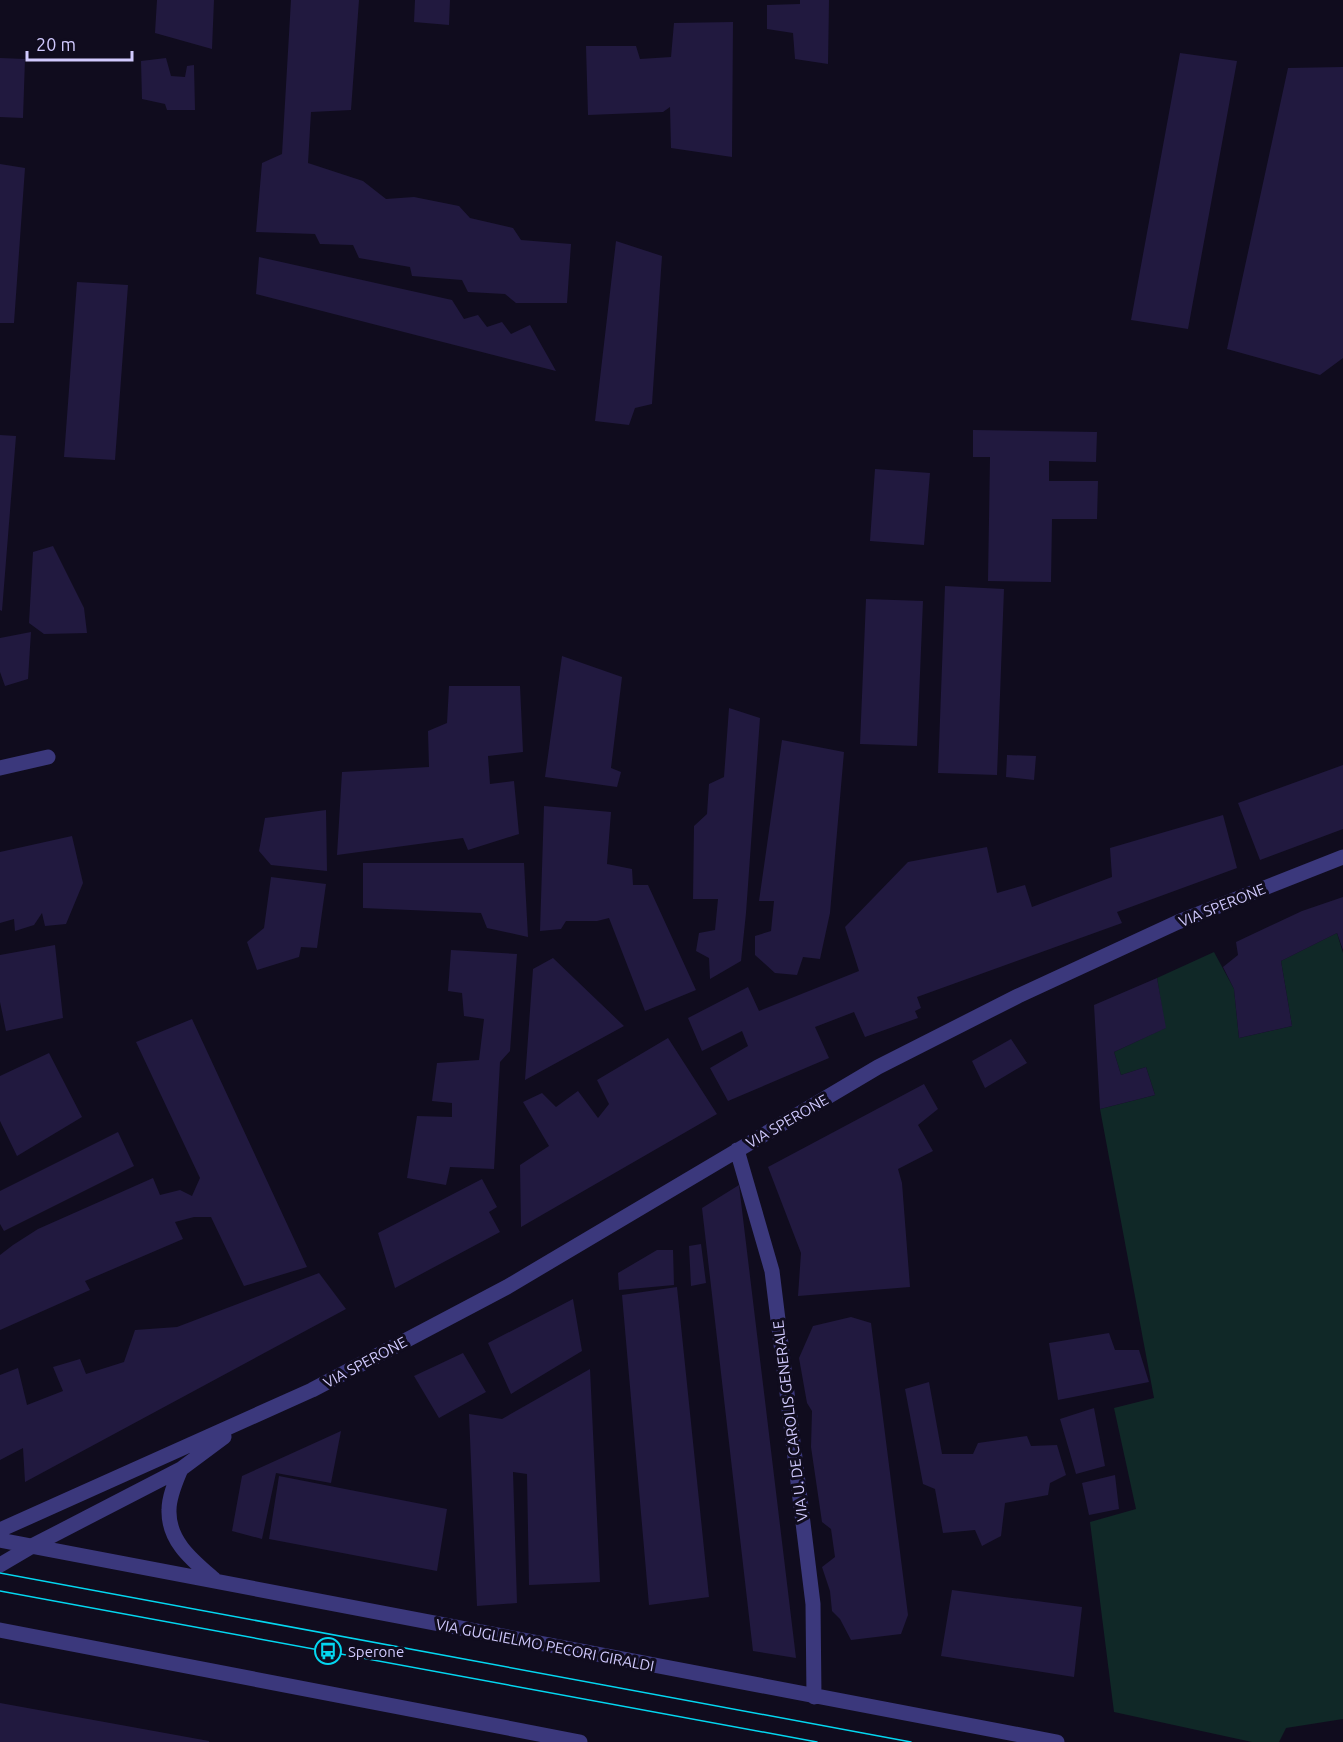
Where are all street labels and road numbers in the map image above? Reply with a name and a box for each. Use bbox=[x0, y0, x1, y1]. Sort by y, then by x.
street label: VIA SPERONE bbox=[1176, 880, 1268, 930]
street label: VIA SPERONE bbox=[743, 1091, 831, 1151]
street label: VIA U. DE CAROLIS GENERALE bbox=[769, 1320, 811, 1522]
street label: VIA SPERONE bbox=[320, 1333, 410, 1391]
street label: VIA GUGLIELMO PECORI GIRALDI bbox=[434, 1615, 656, 1675]

